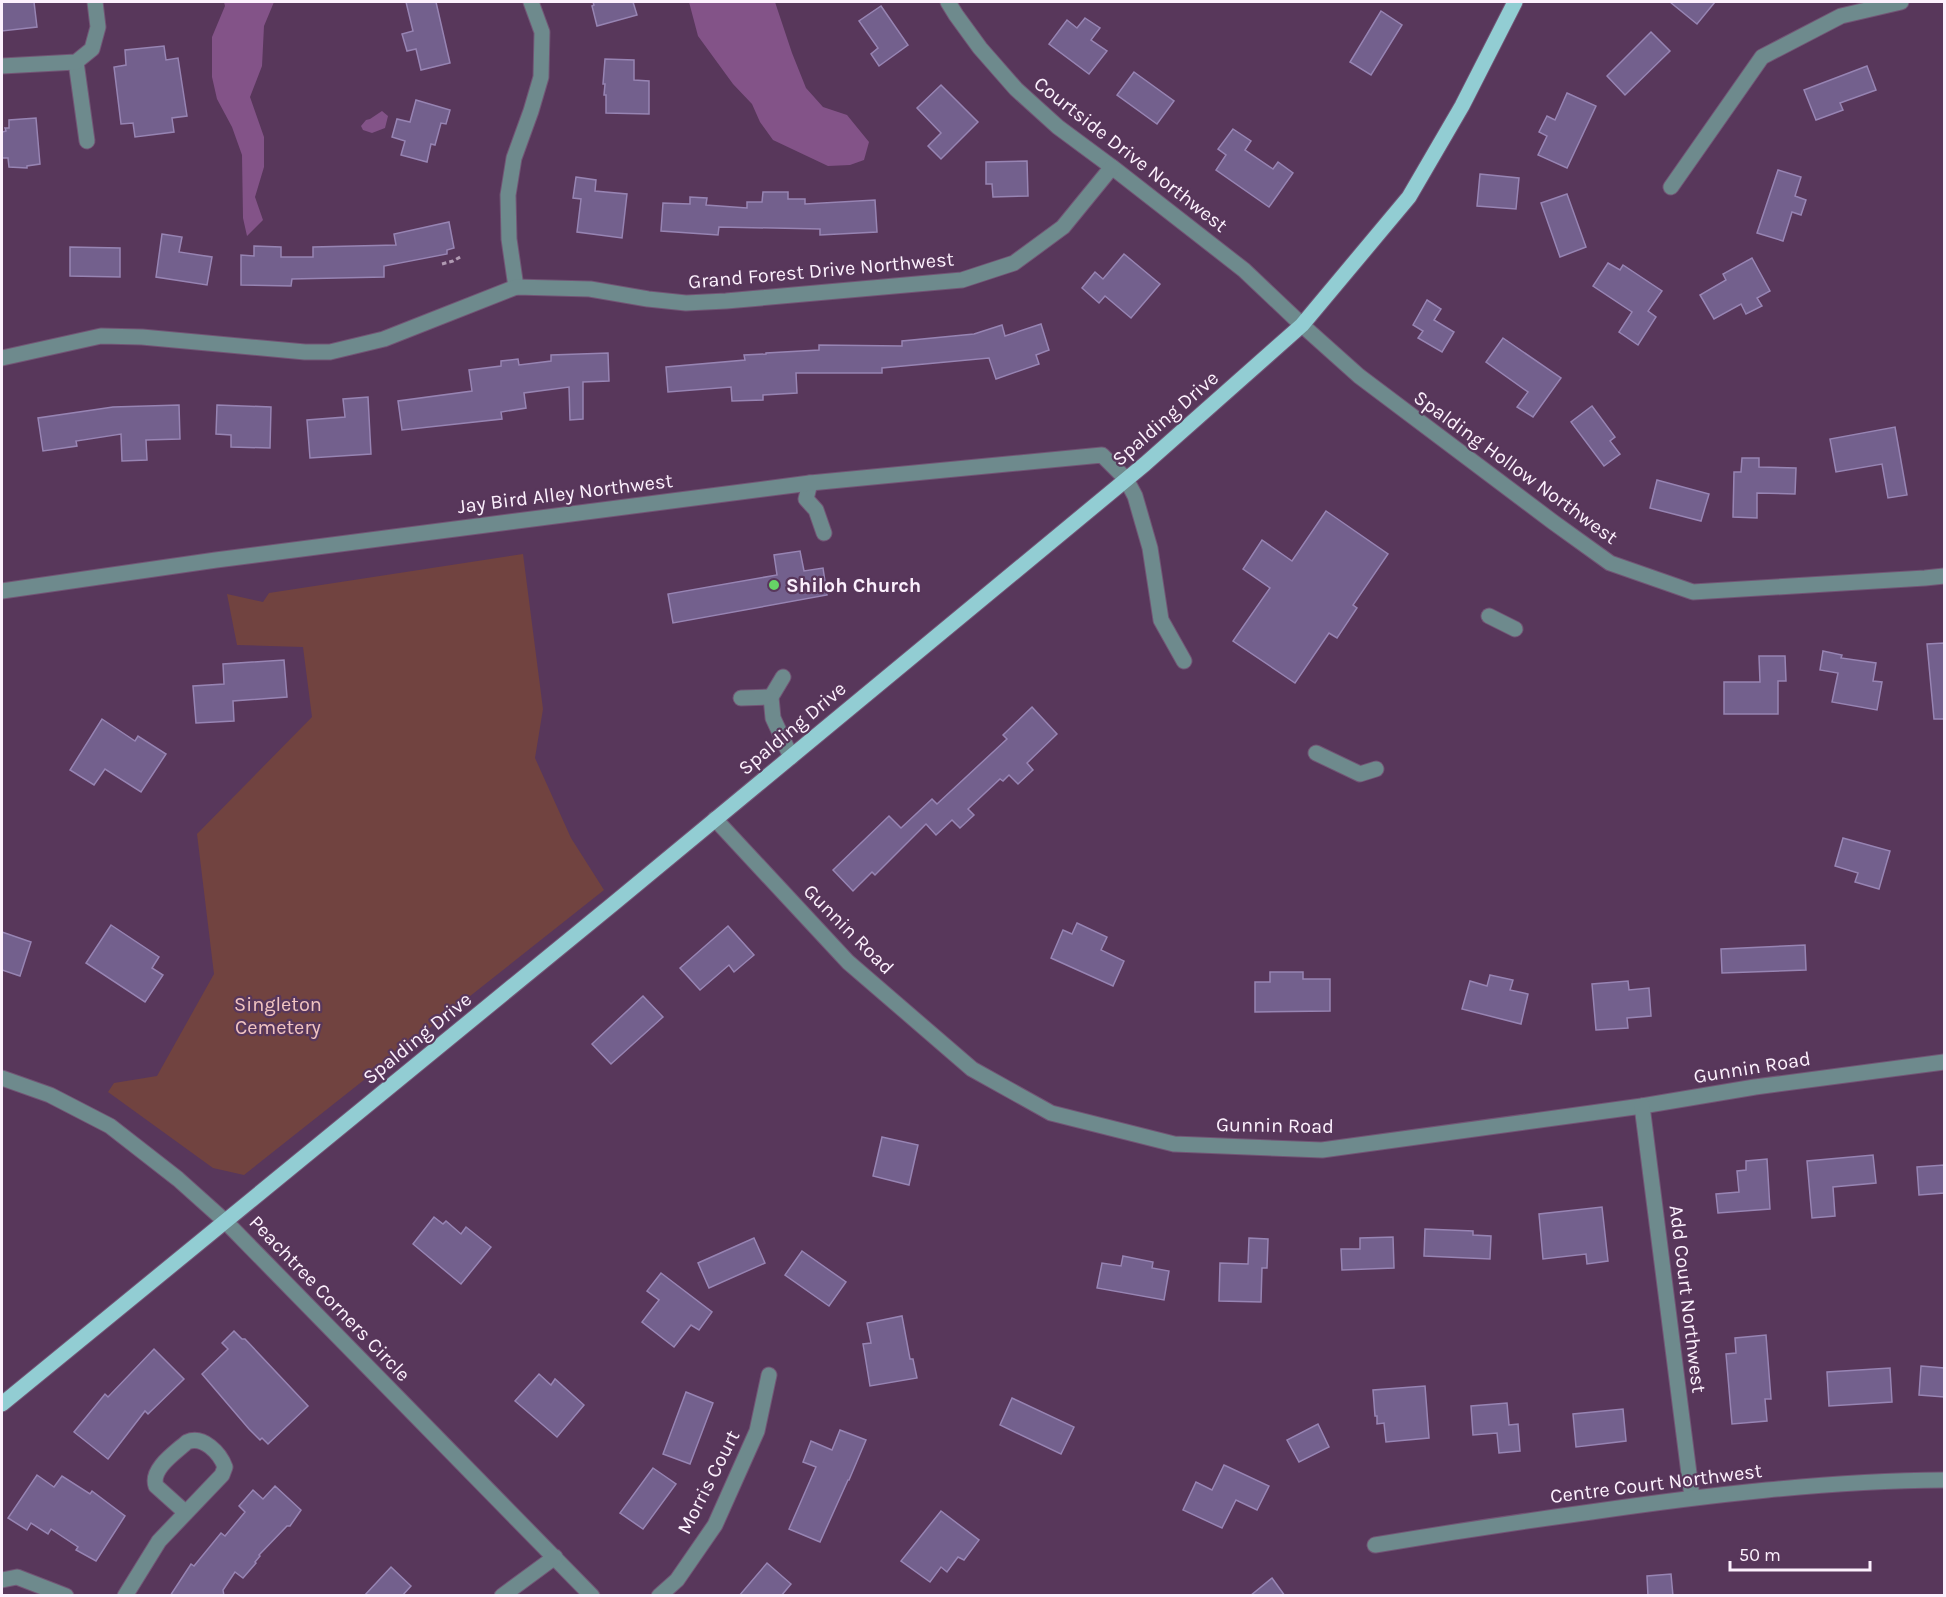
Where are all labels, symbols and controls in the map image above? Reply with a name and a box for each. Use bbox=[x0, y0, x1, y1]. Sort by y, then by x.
street label: Courtside Drive Northwest bbox=[1029, 72, 1232, 237]
street label: Grand Forest Drive Northwest bbox=[687, 247, 955, 294]
street label: Spalding Drive bbox=[1108, 366, 1223, 471]
street label: Spalding Hollow Northwest bbox=[1409, 386, 1622, 549]
street label: Jay Bird Alley Northwest bbox=[456, 469, 674, 518]
place label: Shiloh Church bbox=[786, 574, 921, 597]
marker: Shiloh Church bbox=[767, 578, 781, 592]
street label: Spalding Drive bbox=[734, 677, 851, 780]
street label: Gunnin Road bbox=[799, 880, 898, 979]
street label: Spalding Drive bbox=[358, 988, 476, 1089]
park label: Singleton Cemetery bbox=[234, 993, 322, 1039]
street label: Gunnin Road bbox=[1692, 1047, 1812, 1088]
street label: Gunnin Road bbox=[1216, 1113, 1334, 1138]
street label: Add Court Northwest bbox=[1665, 1204, 1710, 1395]
street label: Peachtree Corners Circle bbox=[244, 1211, 415, 1386]
street label: Morris Court bbox=[672, 1426, 745, 1538]
street label: Centre Court Northwest bbox=[1549, 1459, 1764, 1508]
scale bar bbox=[1730, 1534, 1870, 1572]
text: 50 m bbox=[1739, 1544, 1781, 1566]

